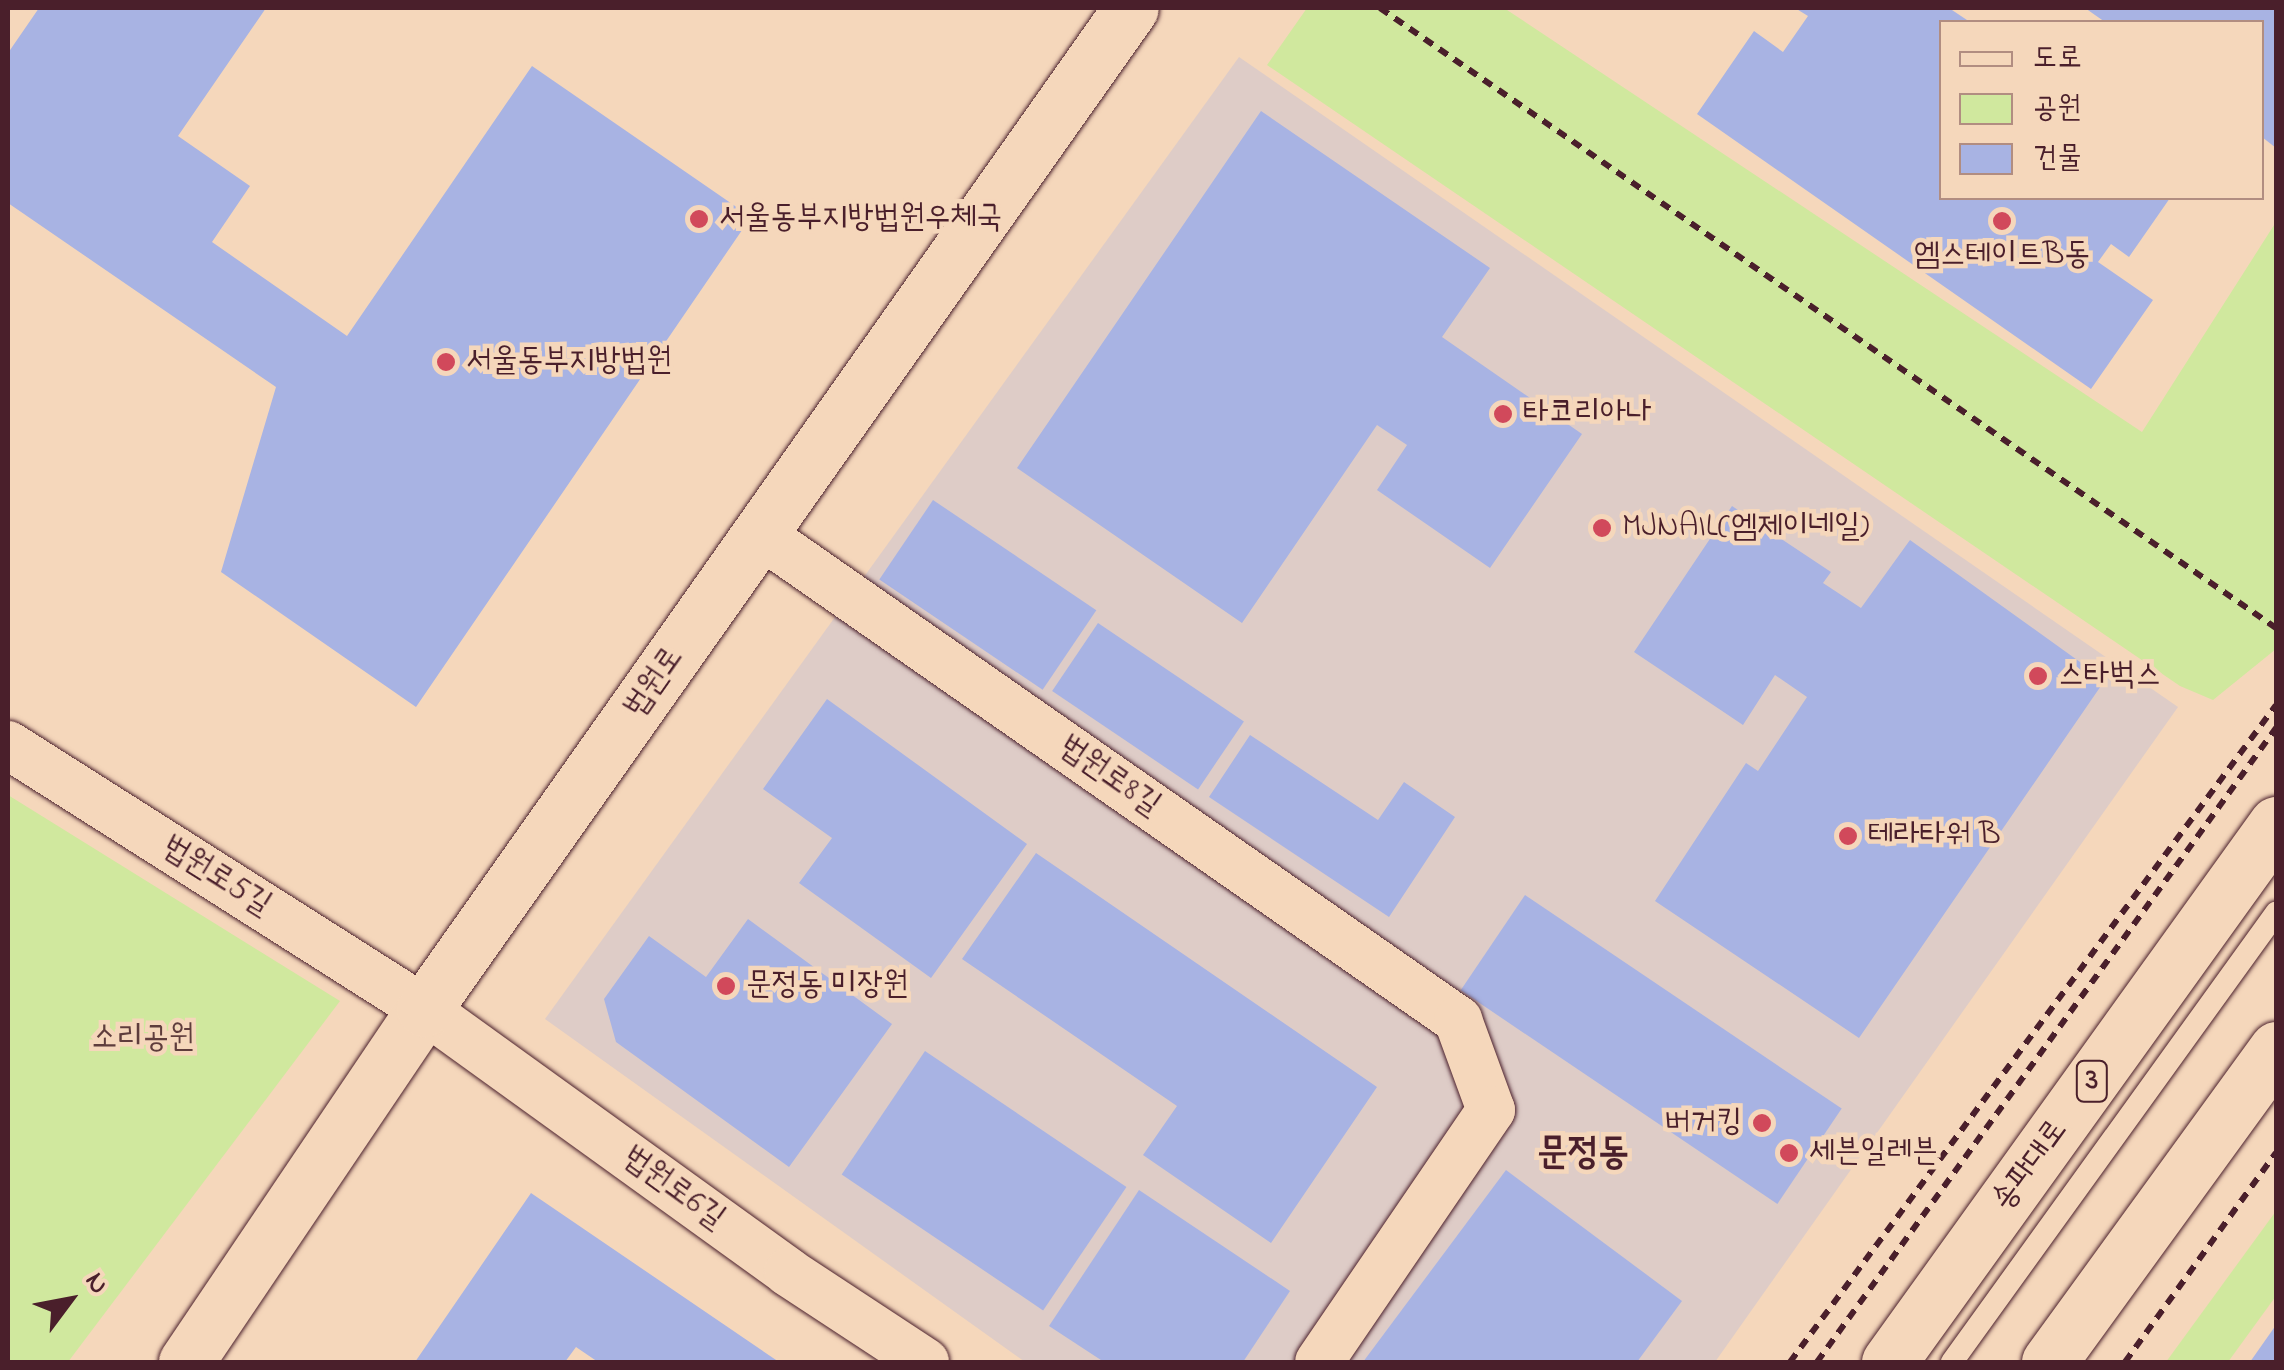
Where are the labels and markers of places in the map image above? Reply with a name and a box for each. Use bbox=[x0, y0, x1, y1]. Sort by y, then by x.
place label: 서울동부지방법원우체국 bbox=[719, 200, 1002, 238]
marker: 서울동부지방법원우체국 bbox=[688, 208, 710, 230]
marker: 엠스테이트B동 bbox=[1991, 210, 2013, 232]
place label: 엠스테이트B동 bbox=[1914, 237, 2090, 275]
place label: 서울동부지방법원 bbox=[466, 343, 672, 381]
marker: 서울동부지방법원 bbox=[435, 351, 457, 373]
place label: 타코리아나 bbox=[1523, 395, 1652, 433]
marker: 타코리아나 bbox=[1492, 403, 1514, 425]
place label: MJNAIL(엠제이네일) bbox=[1622, 509, 1869, 547]
marker: MJNAIL(엠제이네일) bbox=[1591, 517, 1613, 539]
place label: 스타벅스 bbox=[2058, 657, 2161, 695]
marker: 스타벅스 bbox=[2027, 665, 2049, 687]
place label: 테라타워 B bbox=[1868, 817, 2001, 855]
marker: 테라타워 B bbox=[1837, 825, 1859, 847]
place label: 문정동 미장원 bbox=[746, 967, 908, 1005]
marker: 문정동 미장원 bbox=[715, 975, 737, 997]
place label: 버거킹 bbox=[1665, 1104, 1742, 1142]
marker: 버거킹 bbox=[1751, 1112, 1773, 1134]
place label: 세븐일레븐 bbox=[1809, 1134, 1938, 1172]
marker: 세븐일레븐 bbox=[1778, 1142, 1800, 1164]

